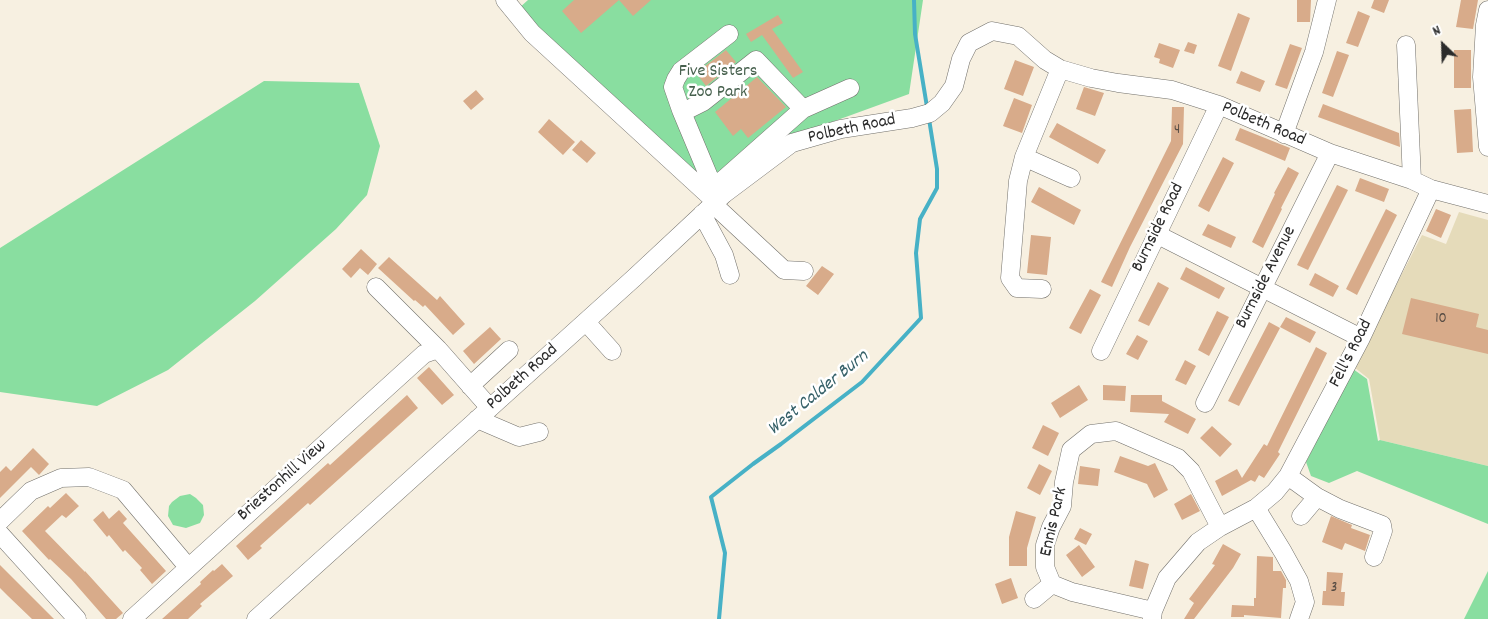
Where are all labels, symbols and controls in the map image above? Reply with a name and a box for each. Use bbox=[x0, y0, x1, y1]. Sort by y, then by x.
north arrow bbox=[1418, 20, 1468, 70]
text: N bbox=[1430, 21, 1444, 42]
park label: Five Sisters Zoo Park bbox=[679, 62, 757, 104]
street label: Polbeth Road bbox=[1218, 98, 1308, 152]
street label: Polbeth Road bbox=[806, 110, 898, 150]
house number: 4 bbox=[1174, 122, 1180, 140]
street label: Burnside Road bbox=[1128, 180, 1190, 276]
street label: Burnside Avenue bbox=[1232, 223, 1302, 333]
house number: 10 bbox=[1435, 311, 1447, 329]
street label: Fell's Road bbox=[1326, 316, 1378, 392]
street label: Polbeth Road bbox=[483, 340, 563, 416]
water label: West Calder Burn bbox=[764, 346, 874, 442]
street label: Briestonhill View bbox=[234, 435, 332, 527]
street label: Ennis Park bbox=[1037, 485, 1073, 559]
house number: 3 bbox=[1331, 580, 1337, 598]

